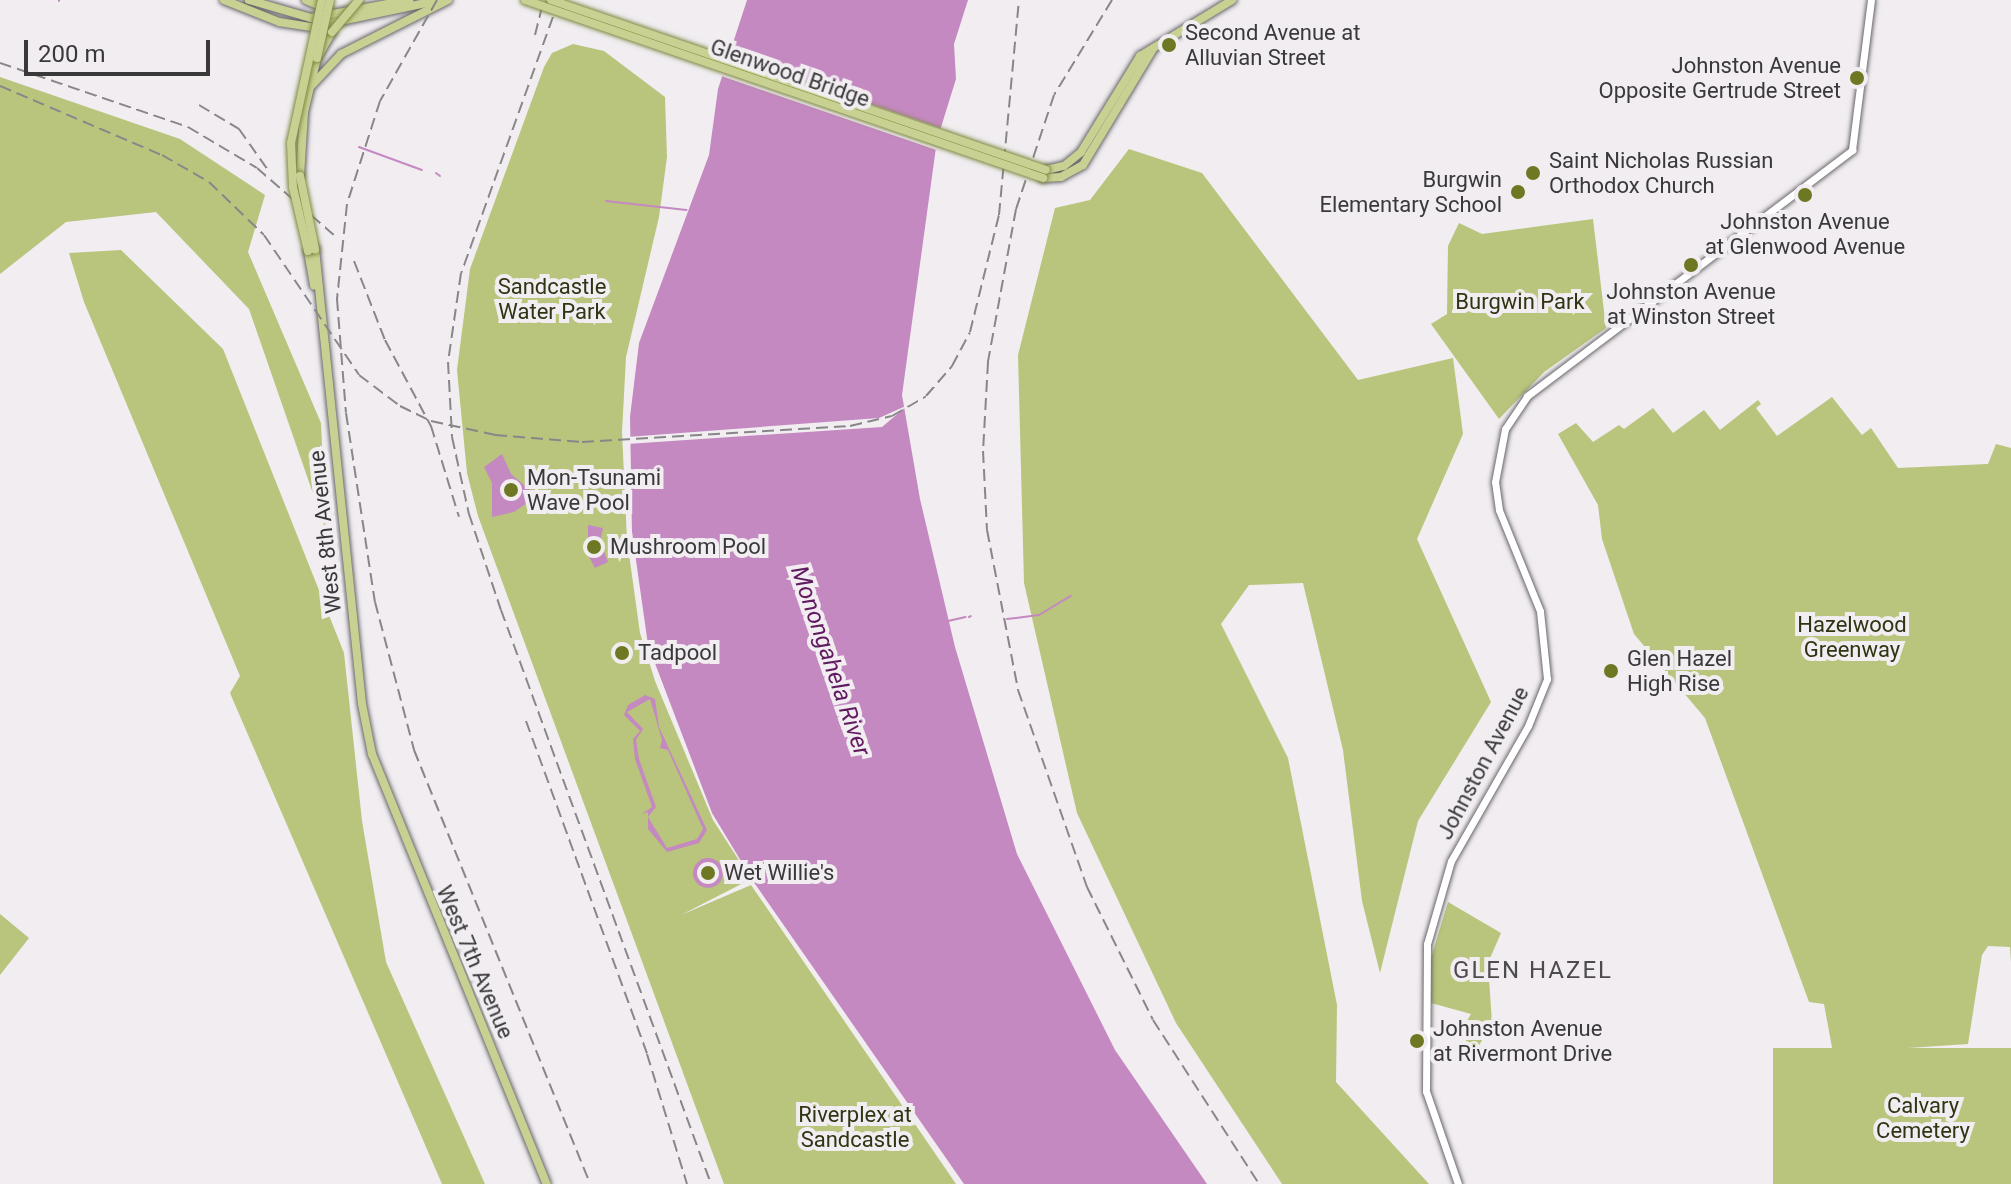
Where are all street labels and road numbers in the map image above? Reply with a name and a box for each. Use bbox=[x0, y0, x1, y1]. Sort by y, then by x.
street label: Glenwood Bridge bbox=[707, 33, 873, 113]
street label: West 8th Avenue bbox=[303, 449, 347, 615]
street label: Johnston Avenue bbox=[1432, 682, 1534, 844]
street label: West 7th Avenue bbox=[431, 881, 519, 1043]

